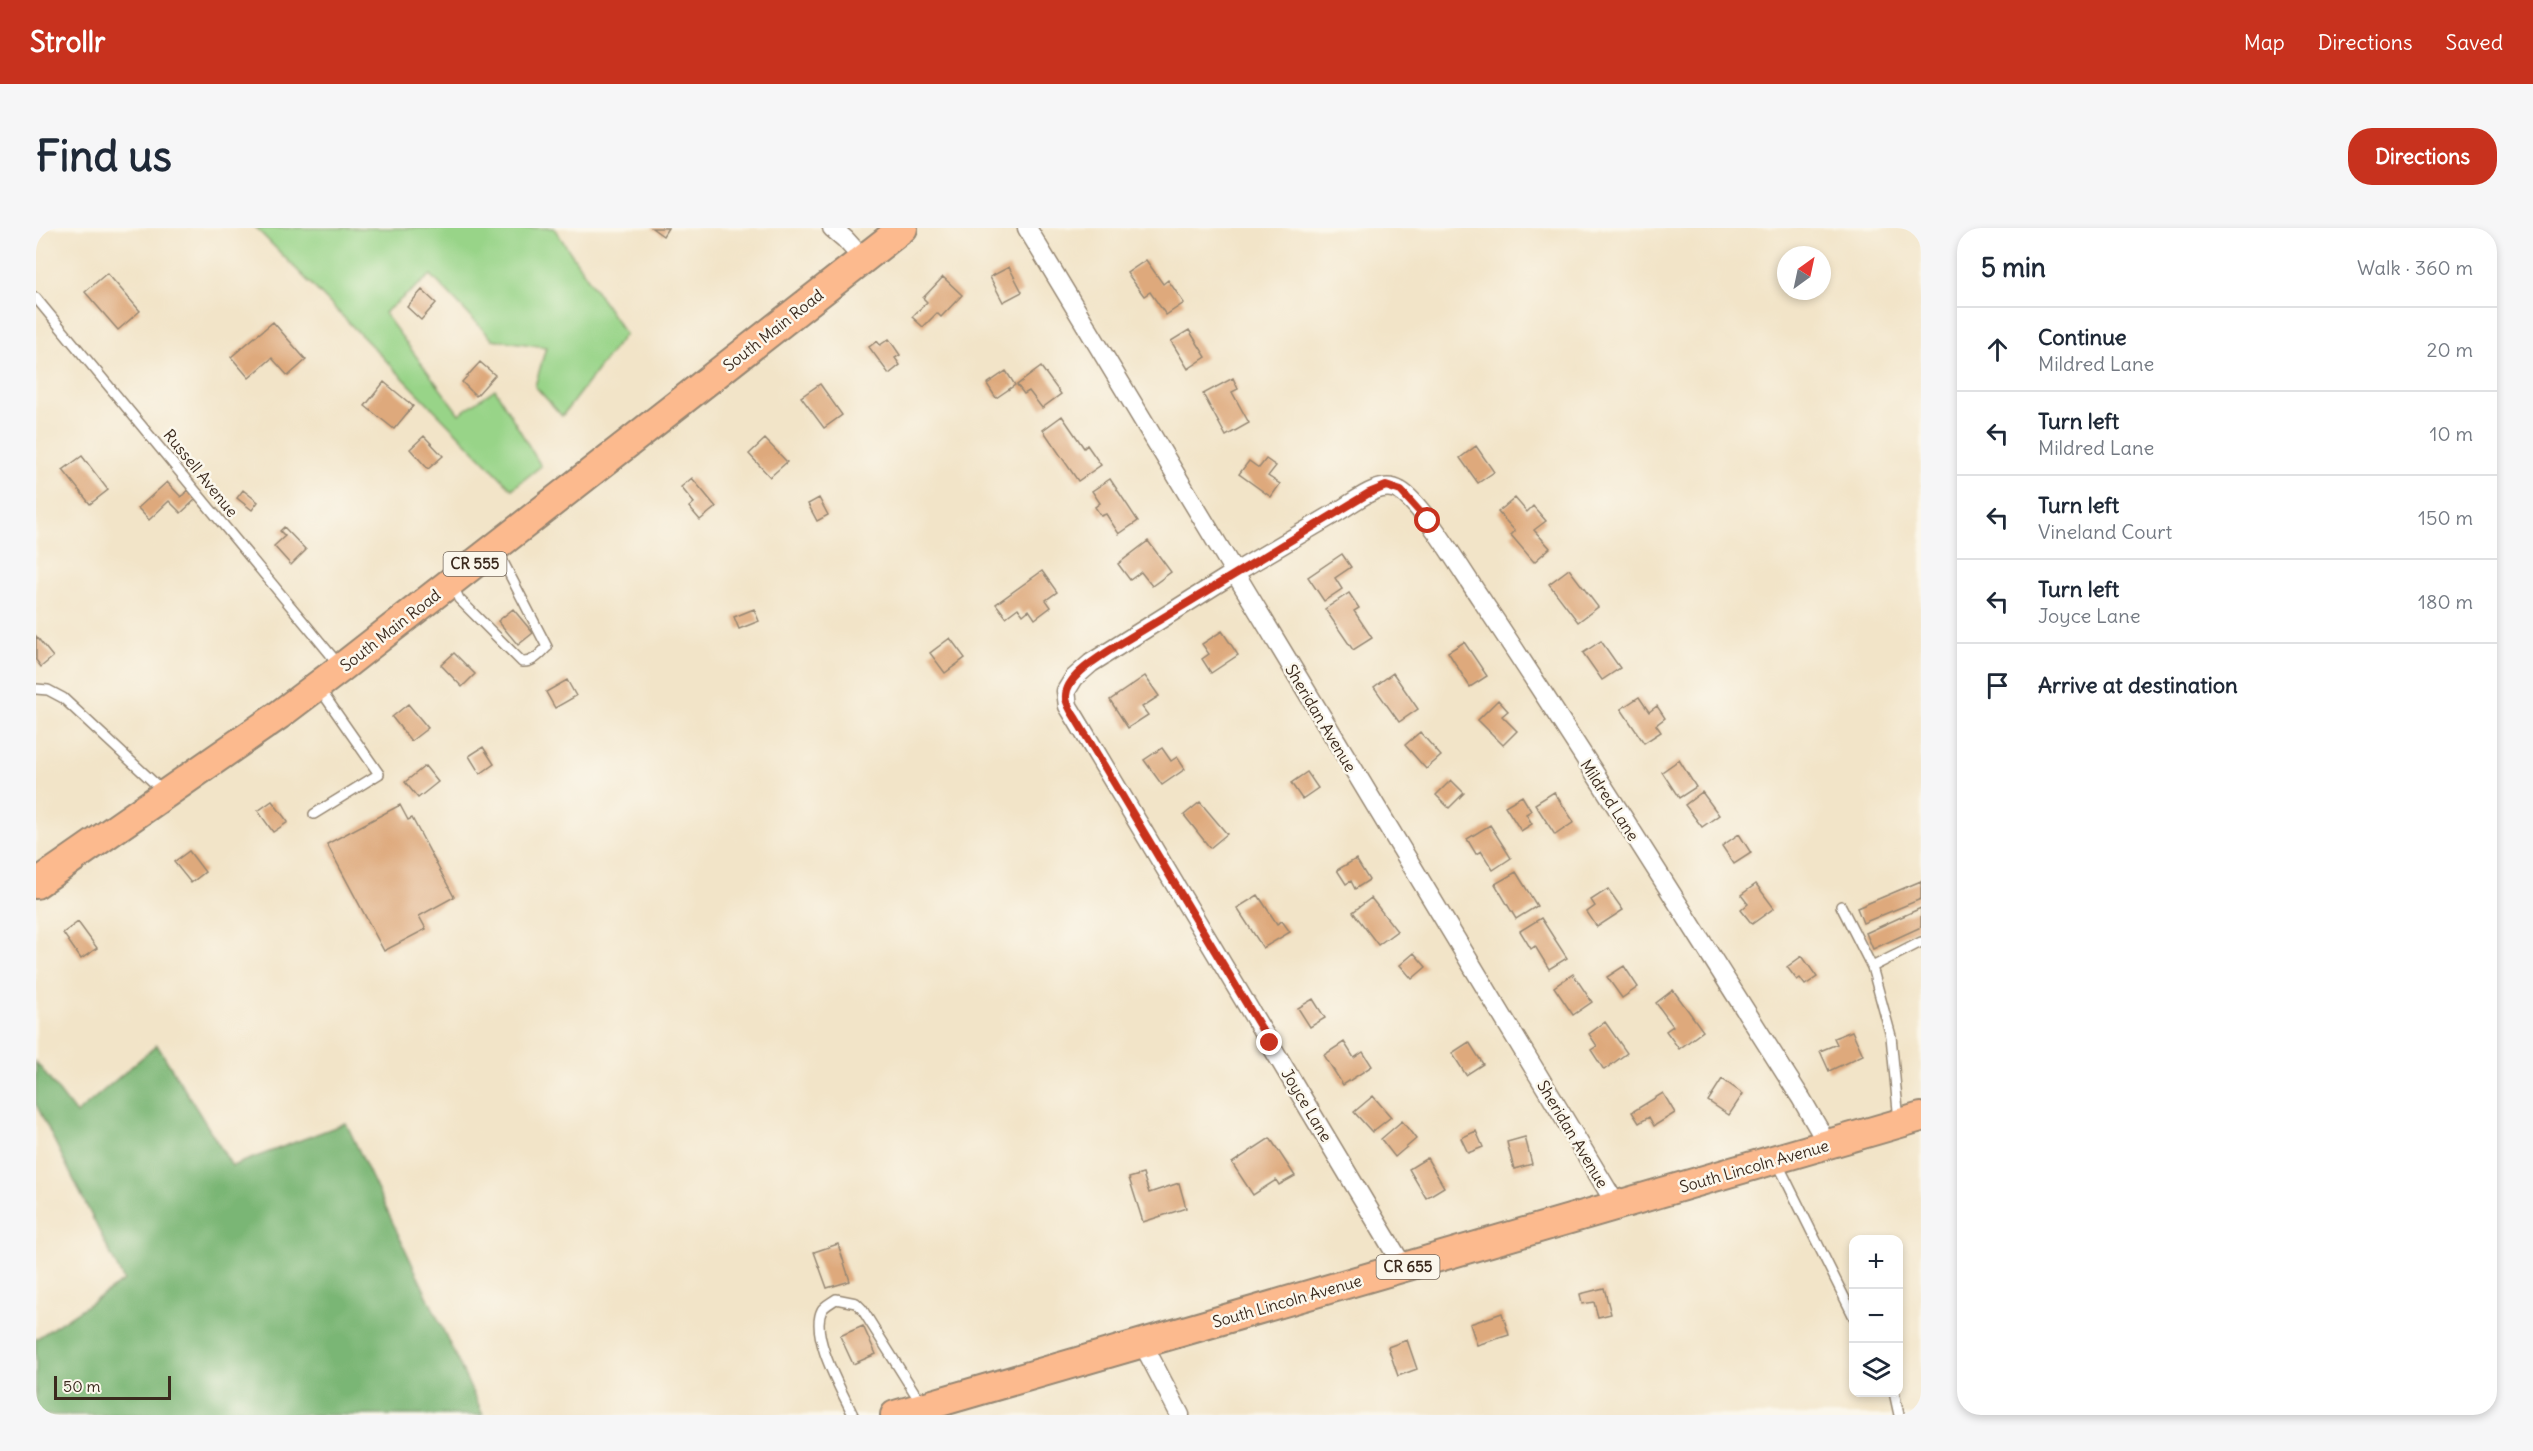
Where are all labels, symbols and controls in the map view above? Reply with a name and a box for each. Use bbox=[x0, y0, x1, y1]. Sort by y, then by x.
text: Strollr bbox=[30, 24, 105, 60]
text: Map bbox=[2244, 29, 2285, 56]
text: Directions bbox=[2318, 29, 2412, 56]
text: Saved bbox=[2445, 29, 2503, 56]
button: Directions bbox=[2348, 128, 2497, 185]
text: Find us bbox=[36, 130, 172, 182]
north arrow bbox=[1777, 246, 1831, 300]
text: 5 min bbox=[1981, 251, 2046, 284]
text: Walk · 360 m bbox=[2357, 255, 2473, 280]
street label: South Main Road bbox=[719, 285, 827, 375]
text: Continue bbox=[2038, 323, 2127, 351]
icon: ahead bbox=[1981, 333, 2014, 366]
text: 20 m bbox=[2427, 337, 2473, 362]
text: Mildred Lane bbox=[2038, 351, 2154, 376]
text: Turn left bbox=[2038, 407, 2119, 435]
icon: left bbox=[1981, 417, 2014, 450]
text: 10 m bbox=[2430, 421, 2473, 446]
street label: Russell Avenue bbox=[159, 425, 243, 521]
text: Mildred Lane bbox=[2038, 435, 2154, 460]
text: Turn left bbox=[2038, 491, 2119, 519]
icon: left bbox=[1981, 501, 2014, 534]
text: 150 m bbox=[2418, 505, 2473, 530]
route start bbox=[1414, 507, 1440, 533]
text: Vineland Court bbox=[2038, 519, 2172, 544]
road number: CR 555 bbox=[444, 552, 506, 576]
text: Turn left bbox=[2038, 575, 2119, 603]
street label: South Main Road bbox=[336, 585, 444, 675]
icon: left bbox=[1981, 585, 2014, 618]
text: 180 m bbox=[2418, 589, 2473, 614]
text: Joyce Lane bbox=[2038, 603, 2141, 628]
street label: Sheridan Avenue bbox=[1281, 661, 1361, 775]
icon: arrive bbox=[1981, 669, 2014, 702]
text: Arrive at destination bbox=[2038, 671, 2238, 699]
street label: Mildred Lane bbox=[1576, 756, 1644, 844]
route end bbox=[1256, 1029, 1282, 1055]
street label: Joyce Lane bbox=[1277, 1065, 1337, 1145]
street label: Sheridan Avenue bbox=[1533, 1077, 1613, 1191]
street label: South Lincoln Avenue bbox=[1677, 1135, 1831, 1197]
map controls bbox=[1849, 1235, 1903, 1397]
button: + bbox=[1849, 1235, 1903, 1289]
road number: CR 655 bbox=[1376, 1255, 1440, 1279]
street label: South Lincoln Avenue bbox=[1210, 1270, 1364, 1332]
button: − bbox=[1849, 1289, 1903, 1343]
button: layers bbox=[1849, 1343, 1903, 1397]
scale bar bbox=[54, 1373, 171, 1400]
text: 50 m bbox=[63, 1376, 101, 1396]

